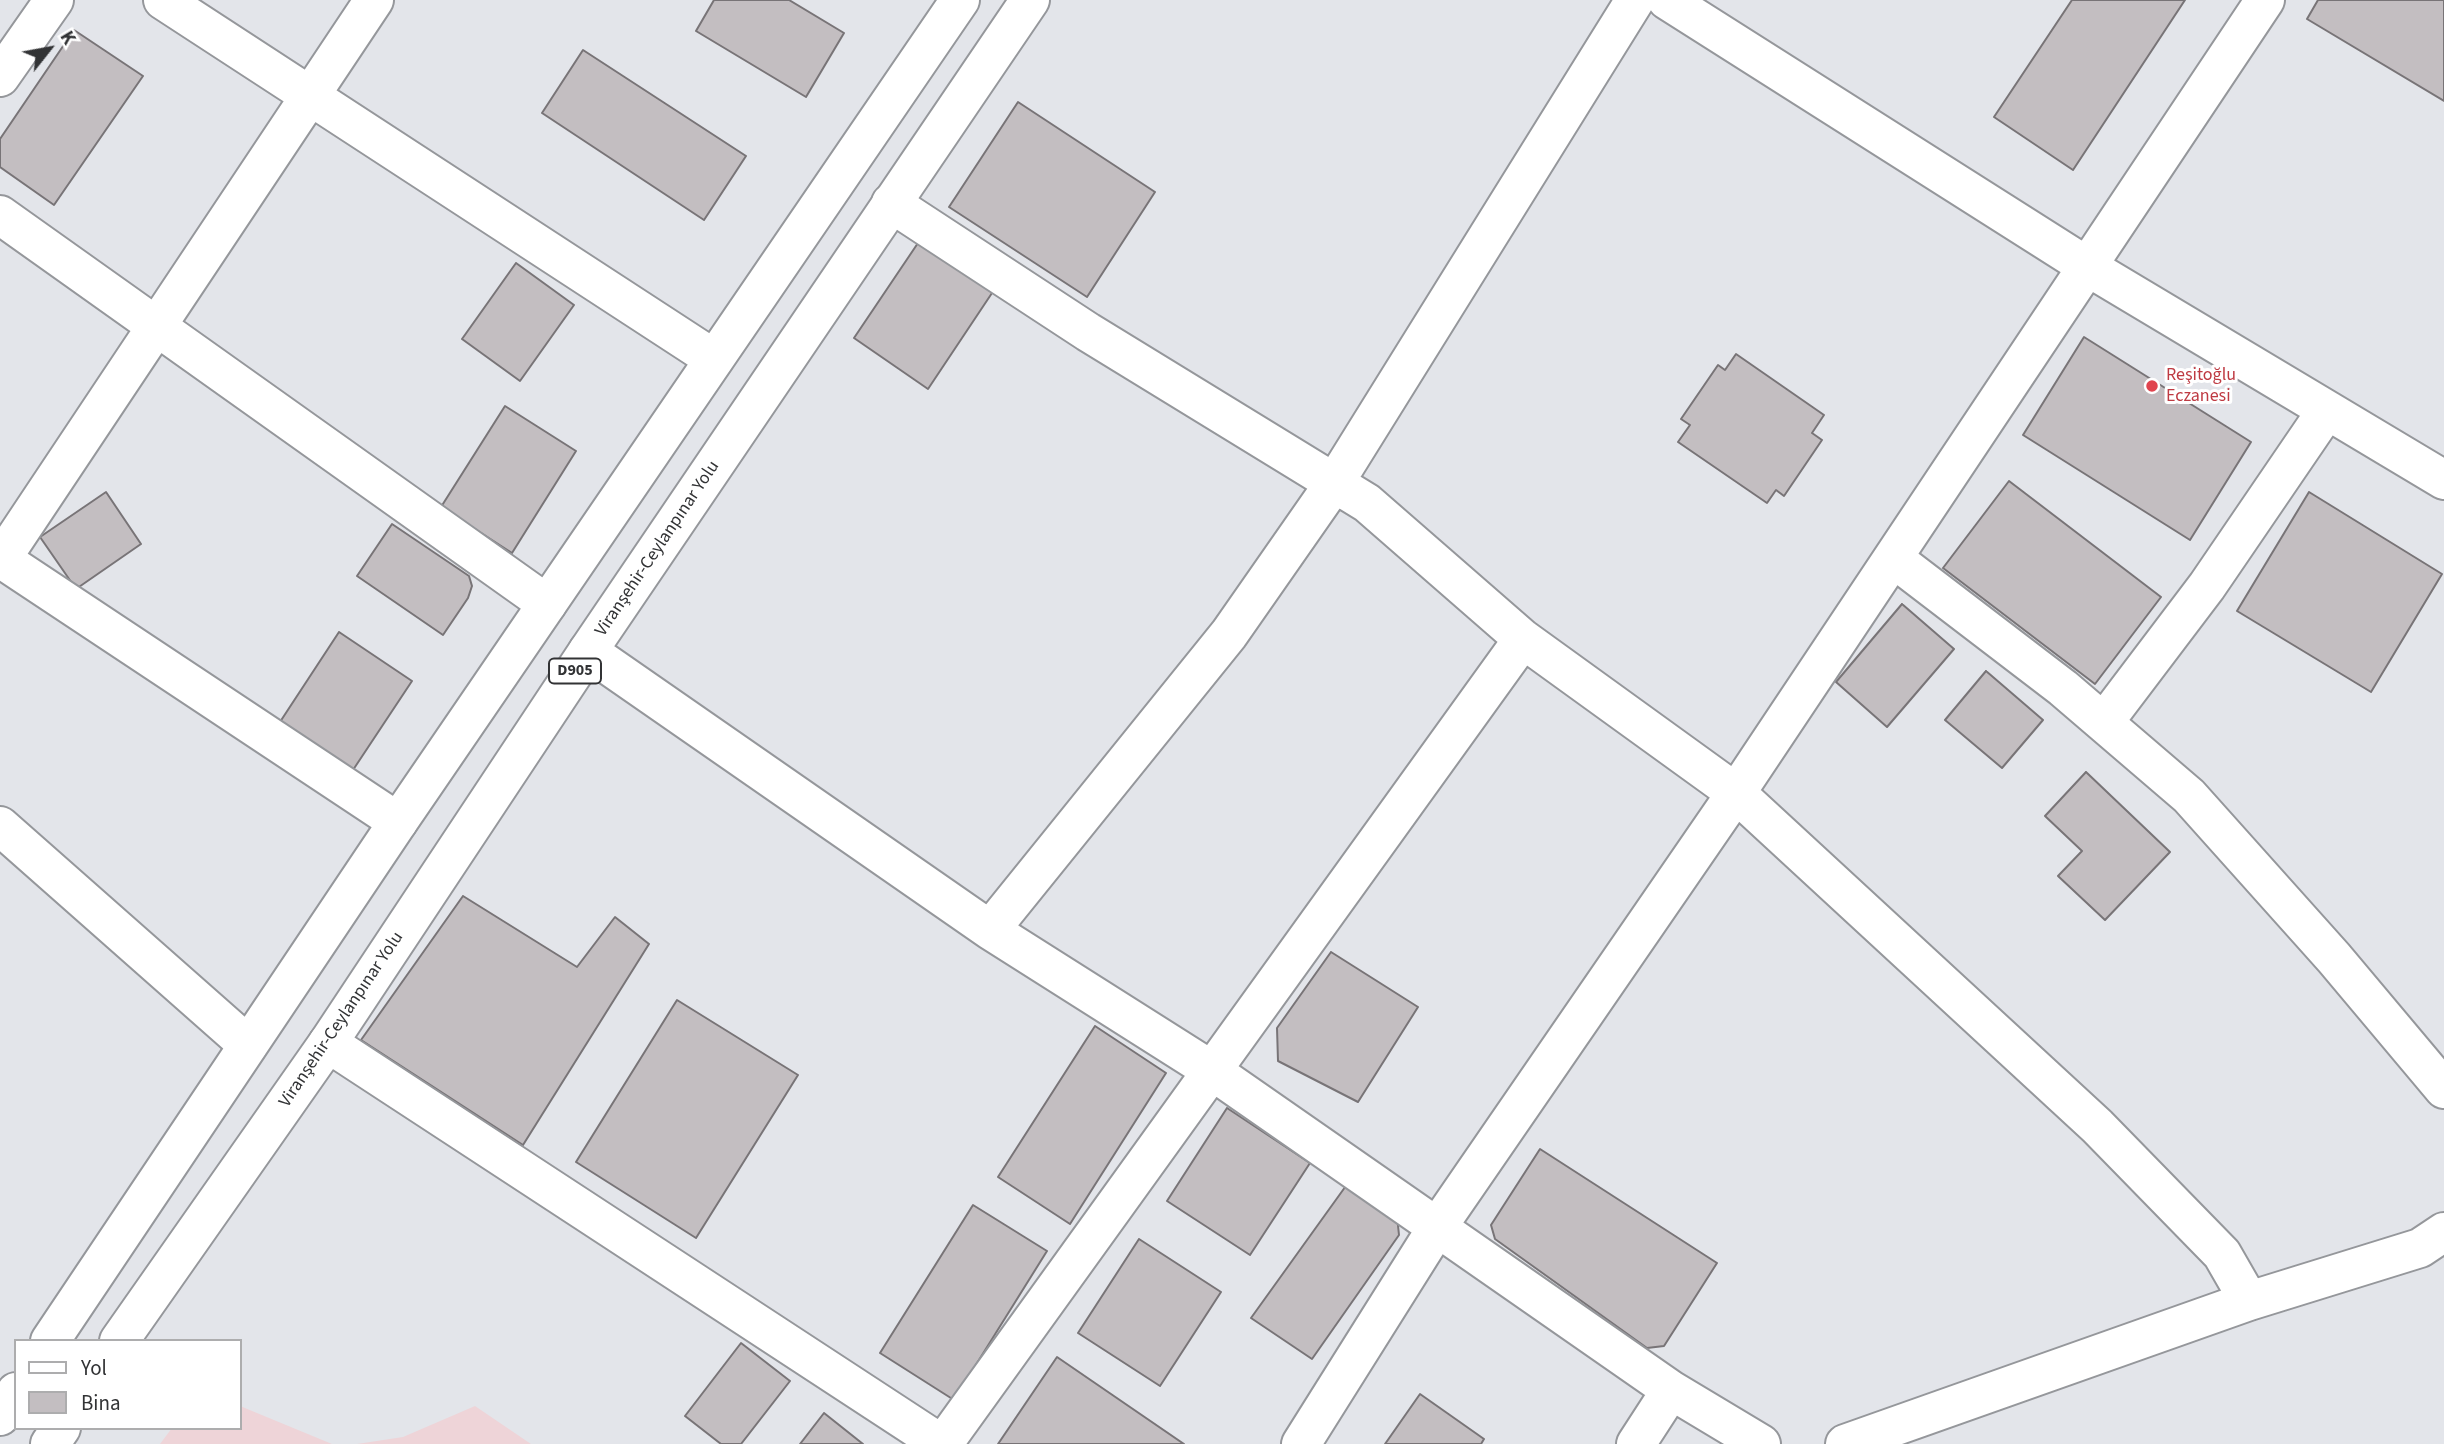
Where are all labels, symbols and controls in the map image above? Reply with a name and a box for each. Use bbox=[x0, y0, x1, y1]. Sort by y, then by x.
north arrow bbox=[14, 14, 84, 84]
text: K bbox=[53, 26, 82, 50]
place label: Reşitoğlu Eczanesi bbox=[2166, 365, 2236, 408]
marker: Reşitoğlu Eczanesi bbox=[2144, 378, 2160, 394]
street label: Viranşehir-Ceylanpınar Yolu bbox=[591, 457, 725, 641]
road number: D905 bbox=[549, 658, 601, 684]
street label: Viranşehir-Ceylanpınar Yolu bbox=[275, 928, 409, 1112]
legend bbox=[14, 1339, 242, 1430]
text: Yol bbox=[81, 1353, 107, 1383]
text: Bina bbox=[81, 1388, 121, 1418]

